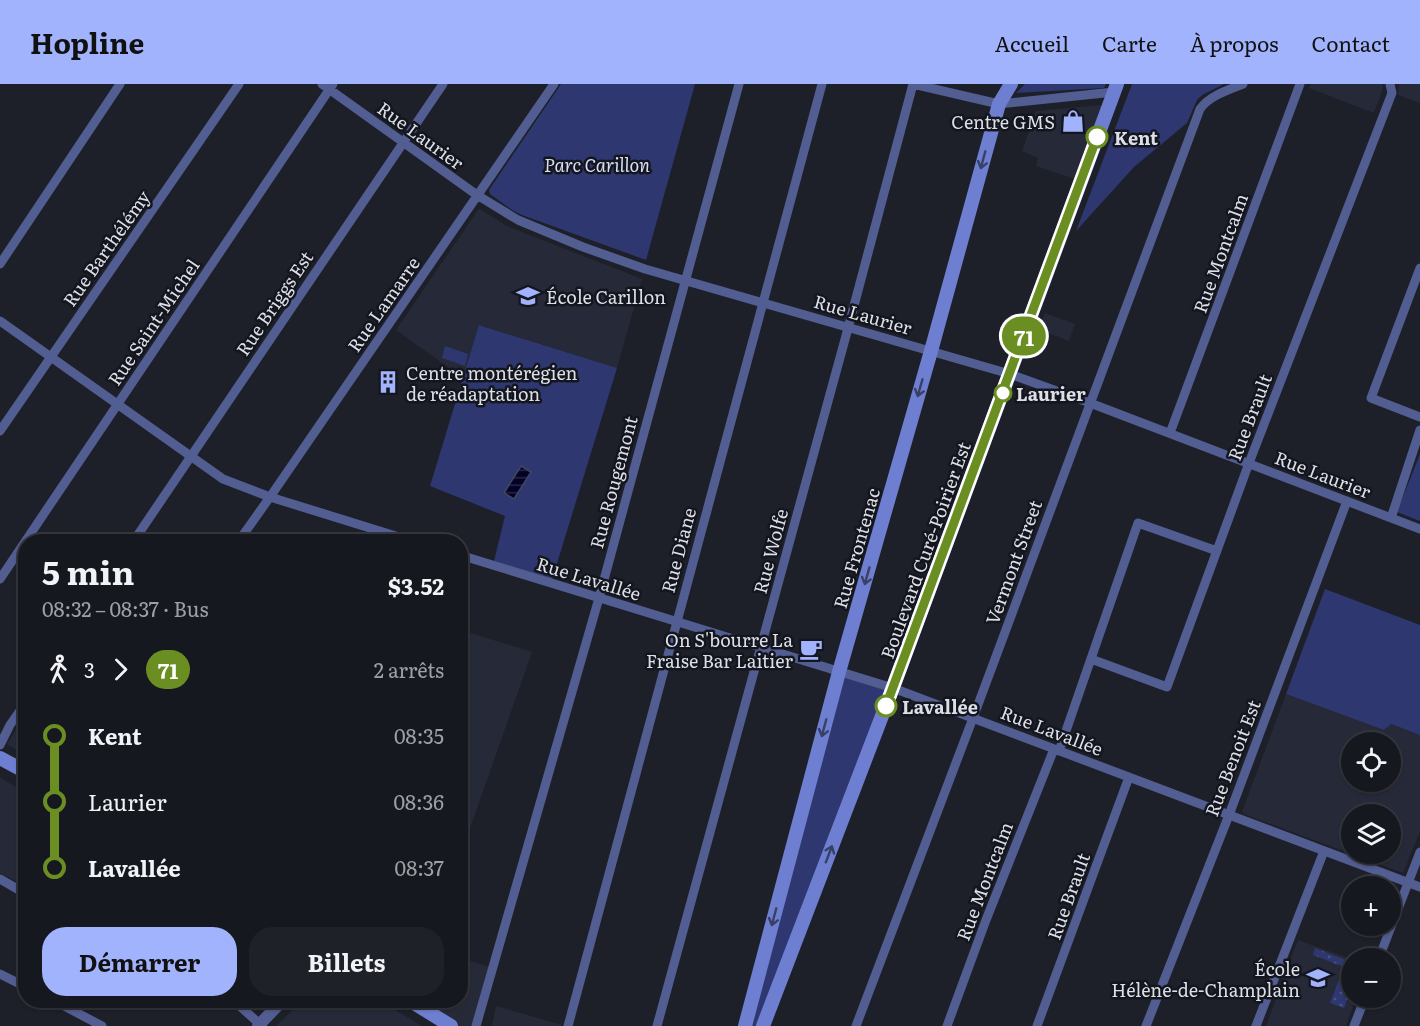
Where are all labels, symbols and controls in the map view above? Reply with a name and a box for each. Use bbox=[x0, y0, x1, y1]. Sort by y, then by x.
text: Hopline bbox=[30, 21, 144, 63]
text: Accueil bbox=[995, 27, 1069, 58]
text: Carte bbox=[1102, 27, 1157, 58]
text: À propos bbox=[1190, 27, 1279, 58]
text: Contact bbox=[1312, 27, 1390, 58]
street label: Rue Laurier bbox=[372, 94, 470, 176]
place label: Centre GMS bbox=[951, 108, 1055, 135]
shop icon: Centre GMS bbox=[1060, 108, 1086, 134]
place label: Kent bbox=[1114, 124, 1158, 151]
marker: Kent bbox=[1086, 126, 1108, 148]
one-way arrow bbox=[977, 150, 989, 169]
park label: Parc Carillon bbox=[544, 151, 650, 178]
street label: Rue Barthélémy bbox=[56, 184, 157, 312]
street label: Rue Montcalm bbox=[1186, 190, 1254, 316]
street label: Rue Briggs Est bbox=[229, 245, 319, 361]
street label: Rue Lamarre bbox=[340, 251, 426, 357]
street label: Rue Saint-Michel bbox=[101, 253, 205, 391]
school or university icon: École Carillon bbox=[515, 283, 541, 309]
place label: École Carillon bbox=[546, 283, 666, 310]
street label: Rue Laurier bbox=[811, 287, 916, 341]
line badge: 71 bbox=[997, 316, 1051, 356]
text: 71 bbox=[1014, 321, 1034, 352]
place label: Centre montérégien de réadaptation bbox=[406, 359, 578, 407]
building icon: Centre montérégien de réadaptation bbox=[375, 369, 401, 395]
street label: Rue Brault bbox=[1220, 369, 1278, 464]
one-way arrow bbox=[914, 379, 925, 398]
place label: Laurier bbox=[1016, 380, 1086, 407]
marker: Laurier bbox=[994, 384, 1012, 402]
street label: Rue Rougemont bbox=[582, 412, 644, 551]
street label: Boulevard Curé-Poirier Est bbox=[873, 437, 977, 662]
street label: Rue Laurier bbox=[1271, 443, 1375, 505]
street label: Rue Frontenac bbox=[826, 485, 886, 611]
street label: Vermont Street bbox=[978, 495, 1048, 628]
street label: Rue Diane bbox=[654, 504, 702, 596]
street label: Rue Wolfe bbox=[746, 505, 794, 597]
text: 5 min bbox=[42, 546, 134, 595]
street label: Rue Lavallée bbox=[534, 549, 644, 607]
one-way arrow bbox=[860, 566, 872, 585]
text: $3.52 bbox=[388, 569, 444, 602]
text: 08:32 – 08:37 · Bus bbox=[42, 593, 208, 623]
place label: On S'bourre La Fraise Bar Laitier bbox=[646, 626, 793, 674]
cafe icon: On S'bourre La Fraise Bar Laitier bbox=[798, 636, 824, 662]
icon: walk bbox=[42, 653, 75, 686]
icon: forward bbox=[104, 653, 137, 686]
text: 3 bbox=[84, 654, 95, 684]
text: 71 bbox=[158, 654, 178, 685]
text: 2 arrêts bbox=[374, 654, 444, 684]
place label: Lavallée bbox=[902, 693, 978, 720]
marker: Lavallée bbox=[875, 695, 897, 717]
street label: Rue Benoit Est bbox=[1197, 695, 1267, 820]
street label: Rue Lavallée bbox=[997, 698, 1107, 762]
one-way arrow bbox=[818, 718, 830, 737]
text: Kent bbox=[88, 719, 142, 752]
text: 08:35 bbox=[394, 720, 444, 750]
map controls bbox=[1341, 732, 1401, 1008]
button: locate bbox=[1341, 732, 1401, 792]
text: Laurier bbox=[88, 785, 167, 818]
text: 08:36 bbox=[393, 786, 444, 816]
button: layers bbox=[1341, 804, 1401, 864]
street label: Rue Montcalm bbox=[949, 818, 1019, 944]
one-way arrow bbox=[824, 845, 835, 864]
street label: Rue Brault bbox=[1040, 848, 1096, 943]
text: Lavallée bbox=[88, 851, 181, 884]
text: 08:37 bbox=[395, 852, 444, 882]
button: + bbox=[1341, 876, 1401, 936]
one-way arrow bbox=[768, 907, 779, 926]
button: Démarrer bbox=[42, 927, 237, 996]
button: Billets bbox=[249, 927, 444, 996]
button: − bbox=[1341, 948, 1401, 1008]
place label: École Hélène-de-Champlain bbox=[1111, 955, 1300, 1003]
school or university icon: École Hélène-de-Champlain bbox=[1305, 965, 1331, 991]

